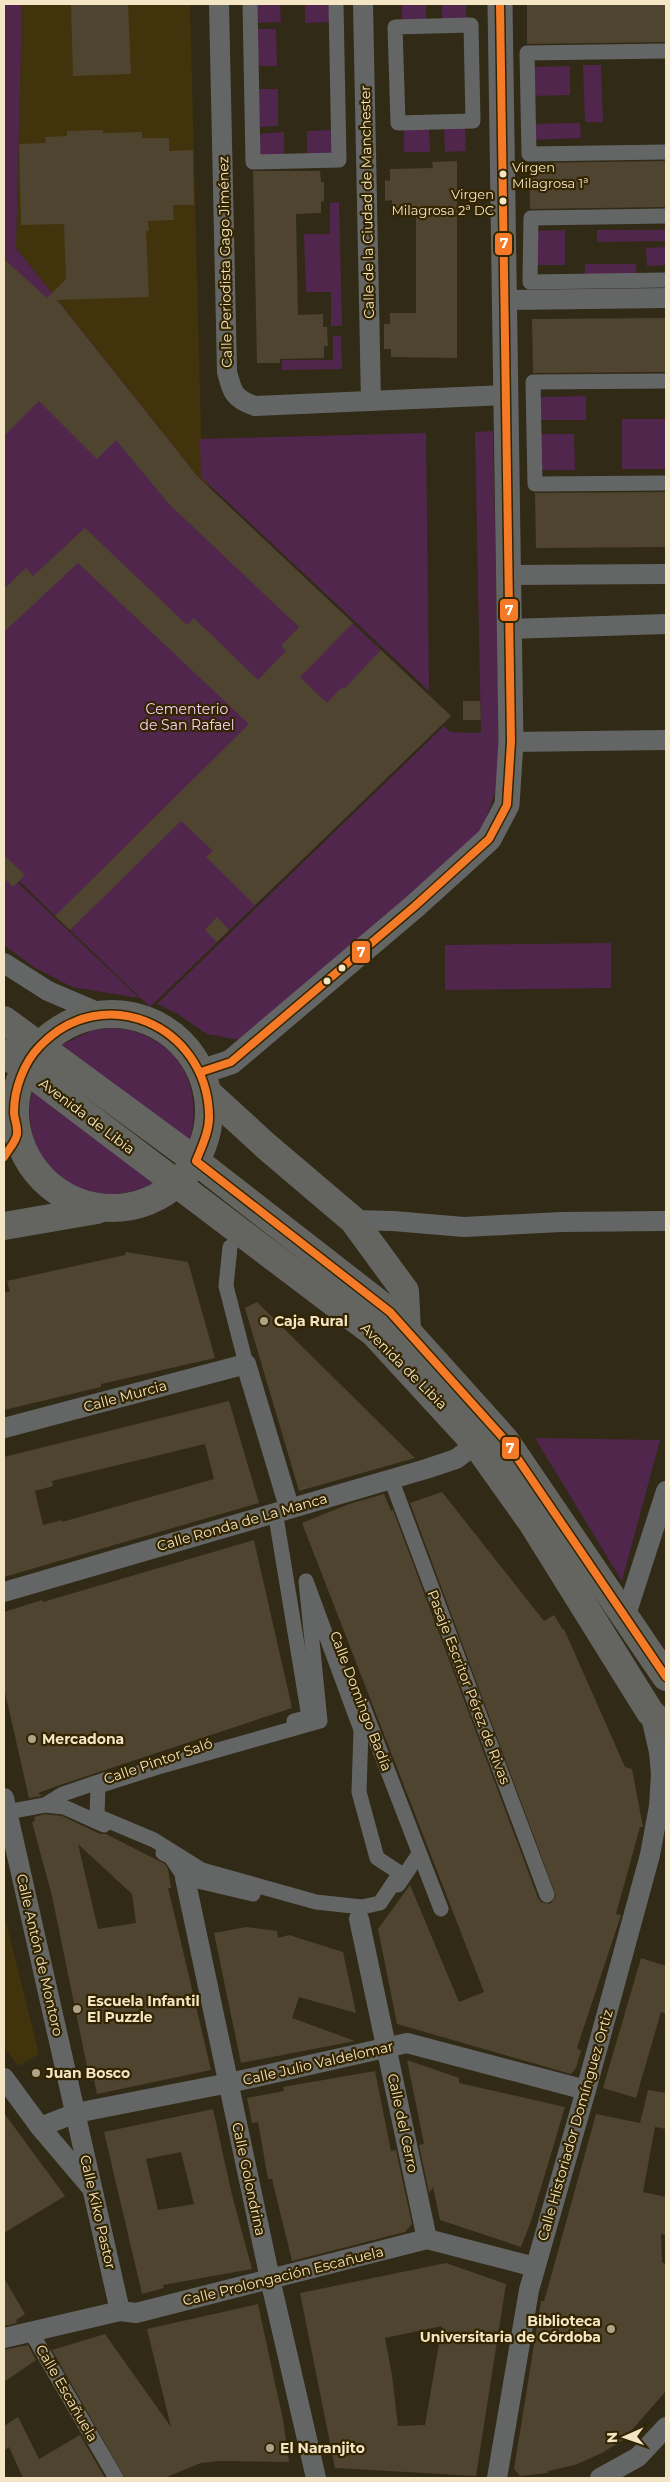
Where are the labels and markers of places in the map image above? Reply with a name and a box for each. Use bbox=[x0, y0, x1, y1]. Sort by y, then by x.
place label: Virgen Milagrosa 1ª bbox=[512, 159, 589, 191]
marker: Virgen Milagrosa 1ª bbox=[498, 169, 508, 179]
place label: Virgen Milagrosa 2ª DC bbox=[391, 186, 494, 218]
marker: Virgen Milagrosa 2ª DC bbox=[498, 196, 508, 206]
unlabelled marker bbox=[337, 963, 347, 973]
unlabelled marker bbox=[322, 976, 332, 986]
place label: Caja Rural bbox=[274, 1312, 348, 1330]
marker: Caja Rural bbox=[258, 1315, 270, 1327]
place label: Mercadona bbox=[42, 1730, 124, 1748]
marker: Mercadona bbox=[26, 1733, 38, 1745]
place label: Escuela Infantil El Puzzle bbox=[87, 1992, 200, 2026]
marker: Escuela Infantil El Puzzle bbox=[71, 2003, 83, 2015]
place label: Juan Bosco bbox=[45, 2064, 130, 2082]
marker: Juan Bosco bbox=[30, 2067, 42, 2079]
place label: Biblioteca Universitaria de Córdoba bbox=[420, 2312, 601, 2346]
marker: Biblioteca Universitaria de Córdoba bbox=[605, 2323, 617, 2335]
place label: El Naranjito bbox=[280, 2439, 365, 2457]
marker: El Naranjito bbox=[264, 2442, 276, 2454]

